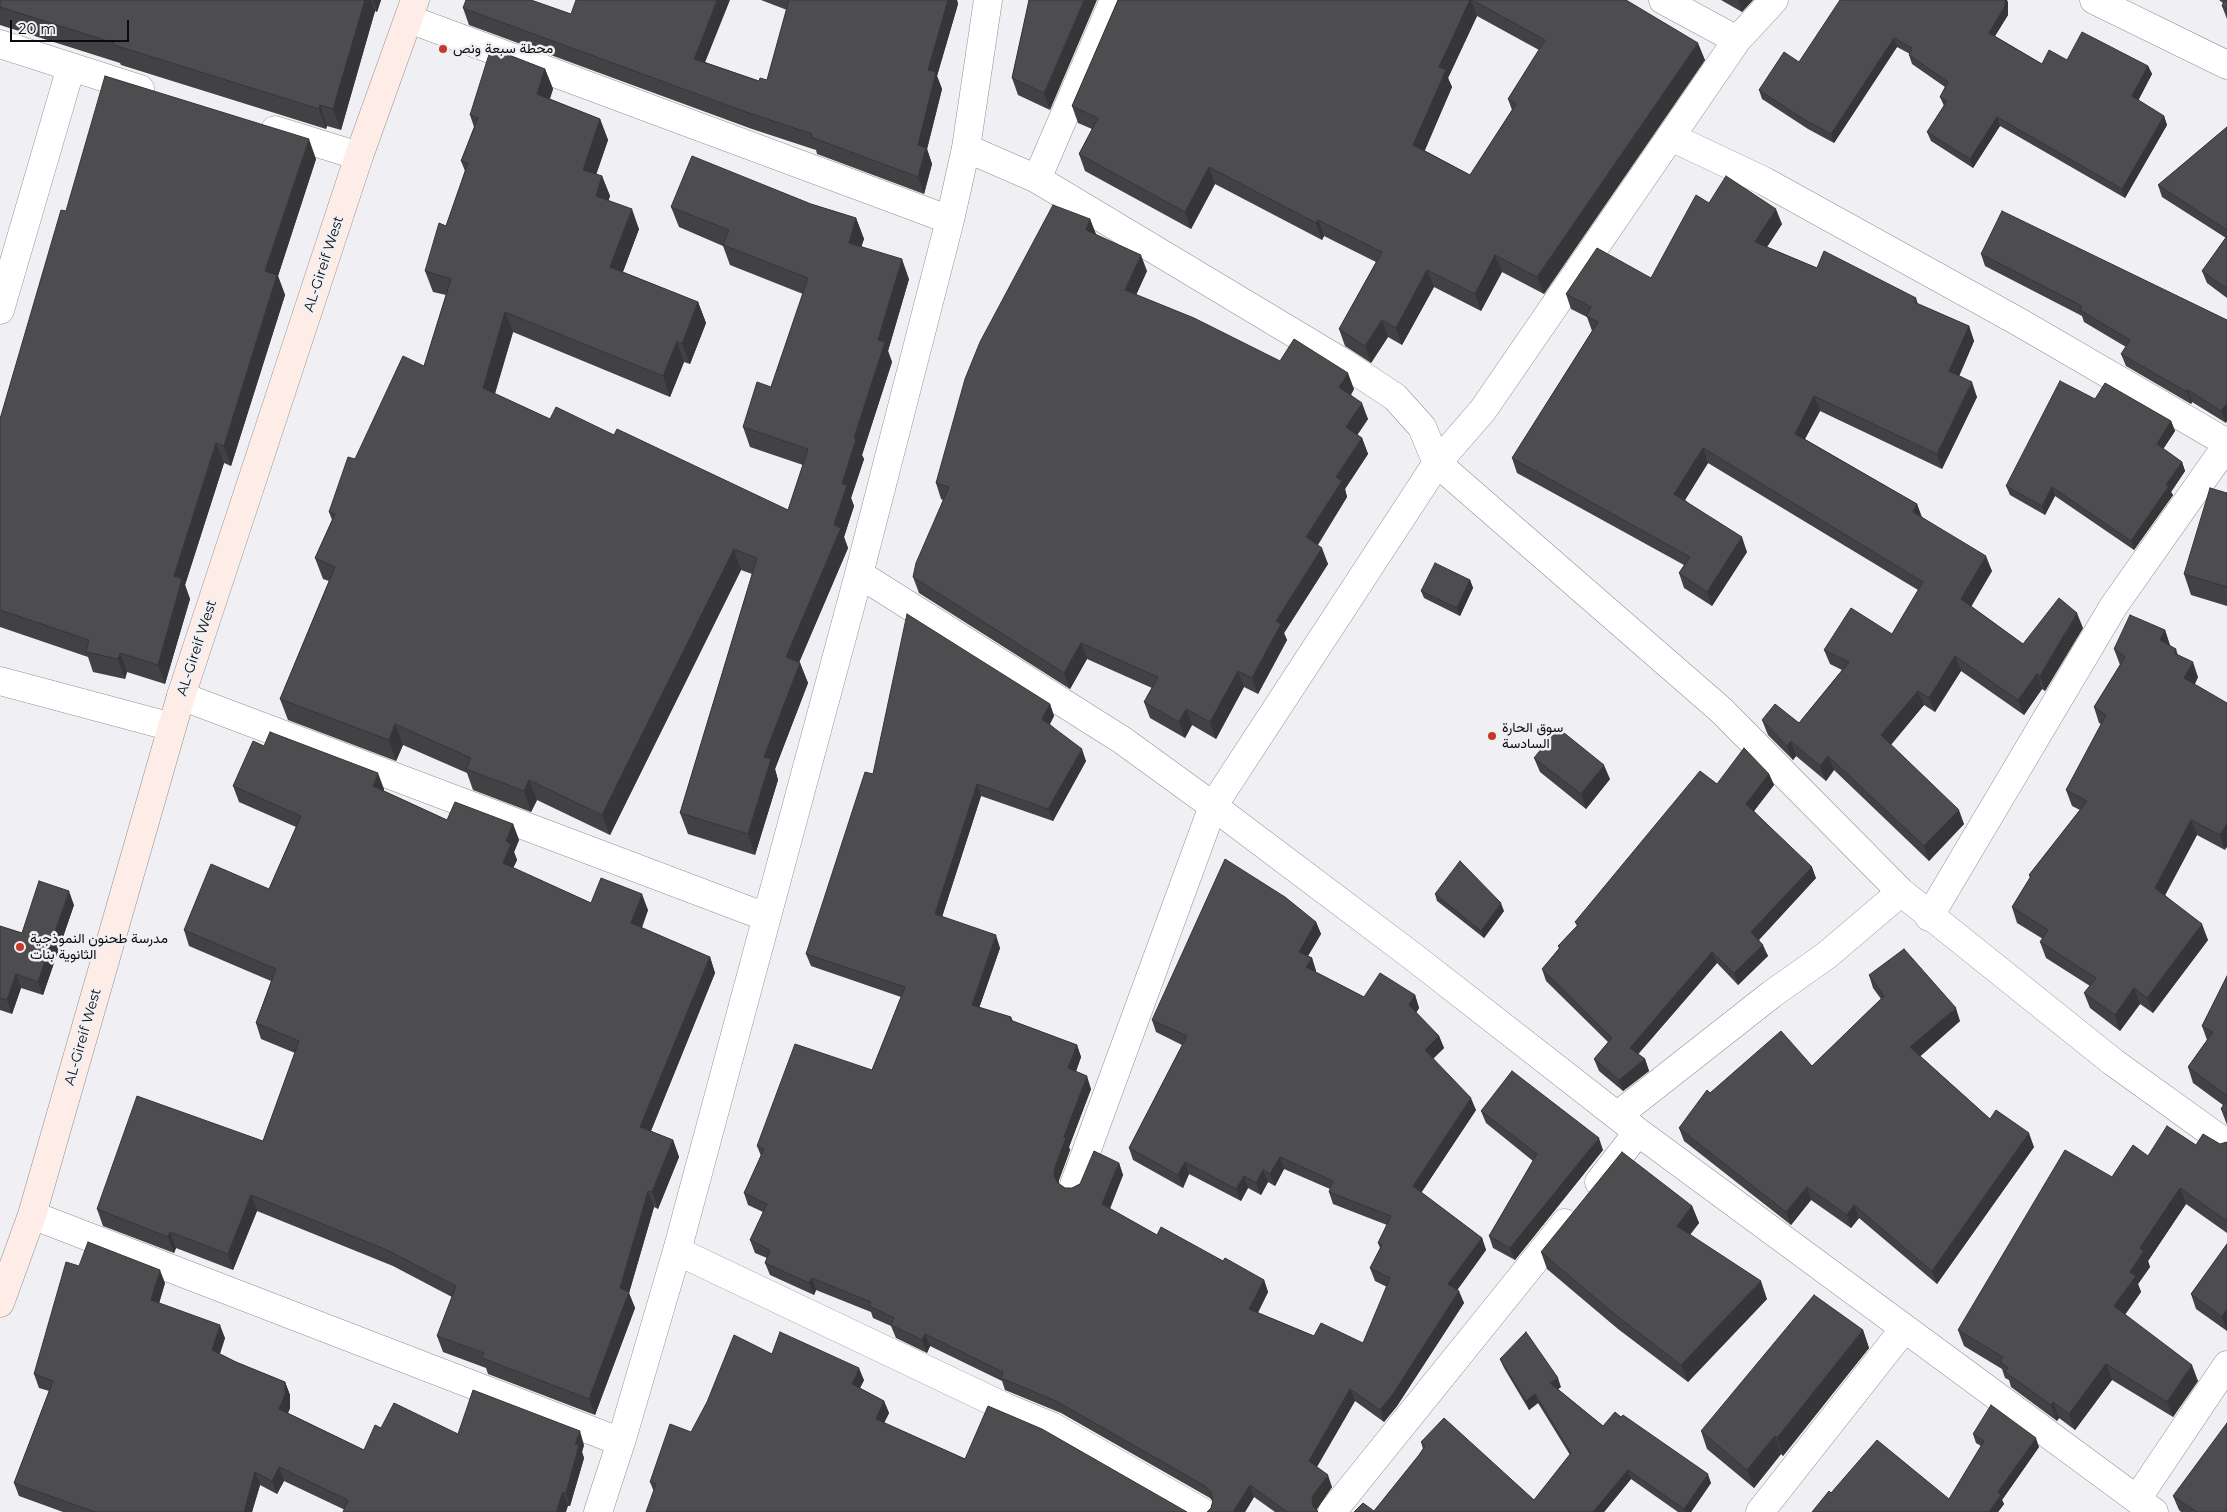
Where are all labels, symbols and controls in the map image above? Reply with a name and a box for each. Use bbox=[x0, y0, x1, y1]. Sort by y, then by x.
scale bar bbox=[12, 10, 131, 42]
text: 20 m bbox=[18, 19, 56, 38]
place label: محطة سبعة ونص bbox=[453, 41, 553, 57]
marker: محطة سبعة ونص bbox=[437, 43, 449, 55]
street label: AL-Gireif West bbox=[301, 214, 347, 314]
street label: AL-Gireif West bbox=[174, 598, 220, 698]
place label: سوق الحارة السادسة bbox=[1502, 720, 1563, 752]
marker: سوق الحارة السادسة bbox=[1486, 730, 1498, 742]
place label: مدرسة طحنون النموذجية الثانوية بنات bbox=[30, 931, 168, 964]
marker: مدرسة طحنون النموذجية الثانوية بنات bbox=[14, 941, 26, 953]
street label: AL-Gireif West bbox=[61, 987, 105, 1087]

